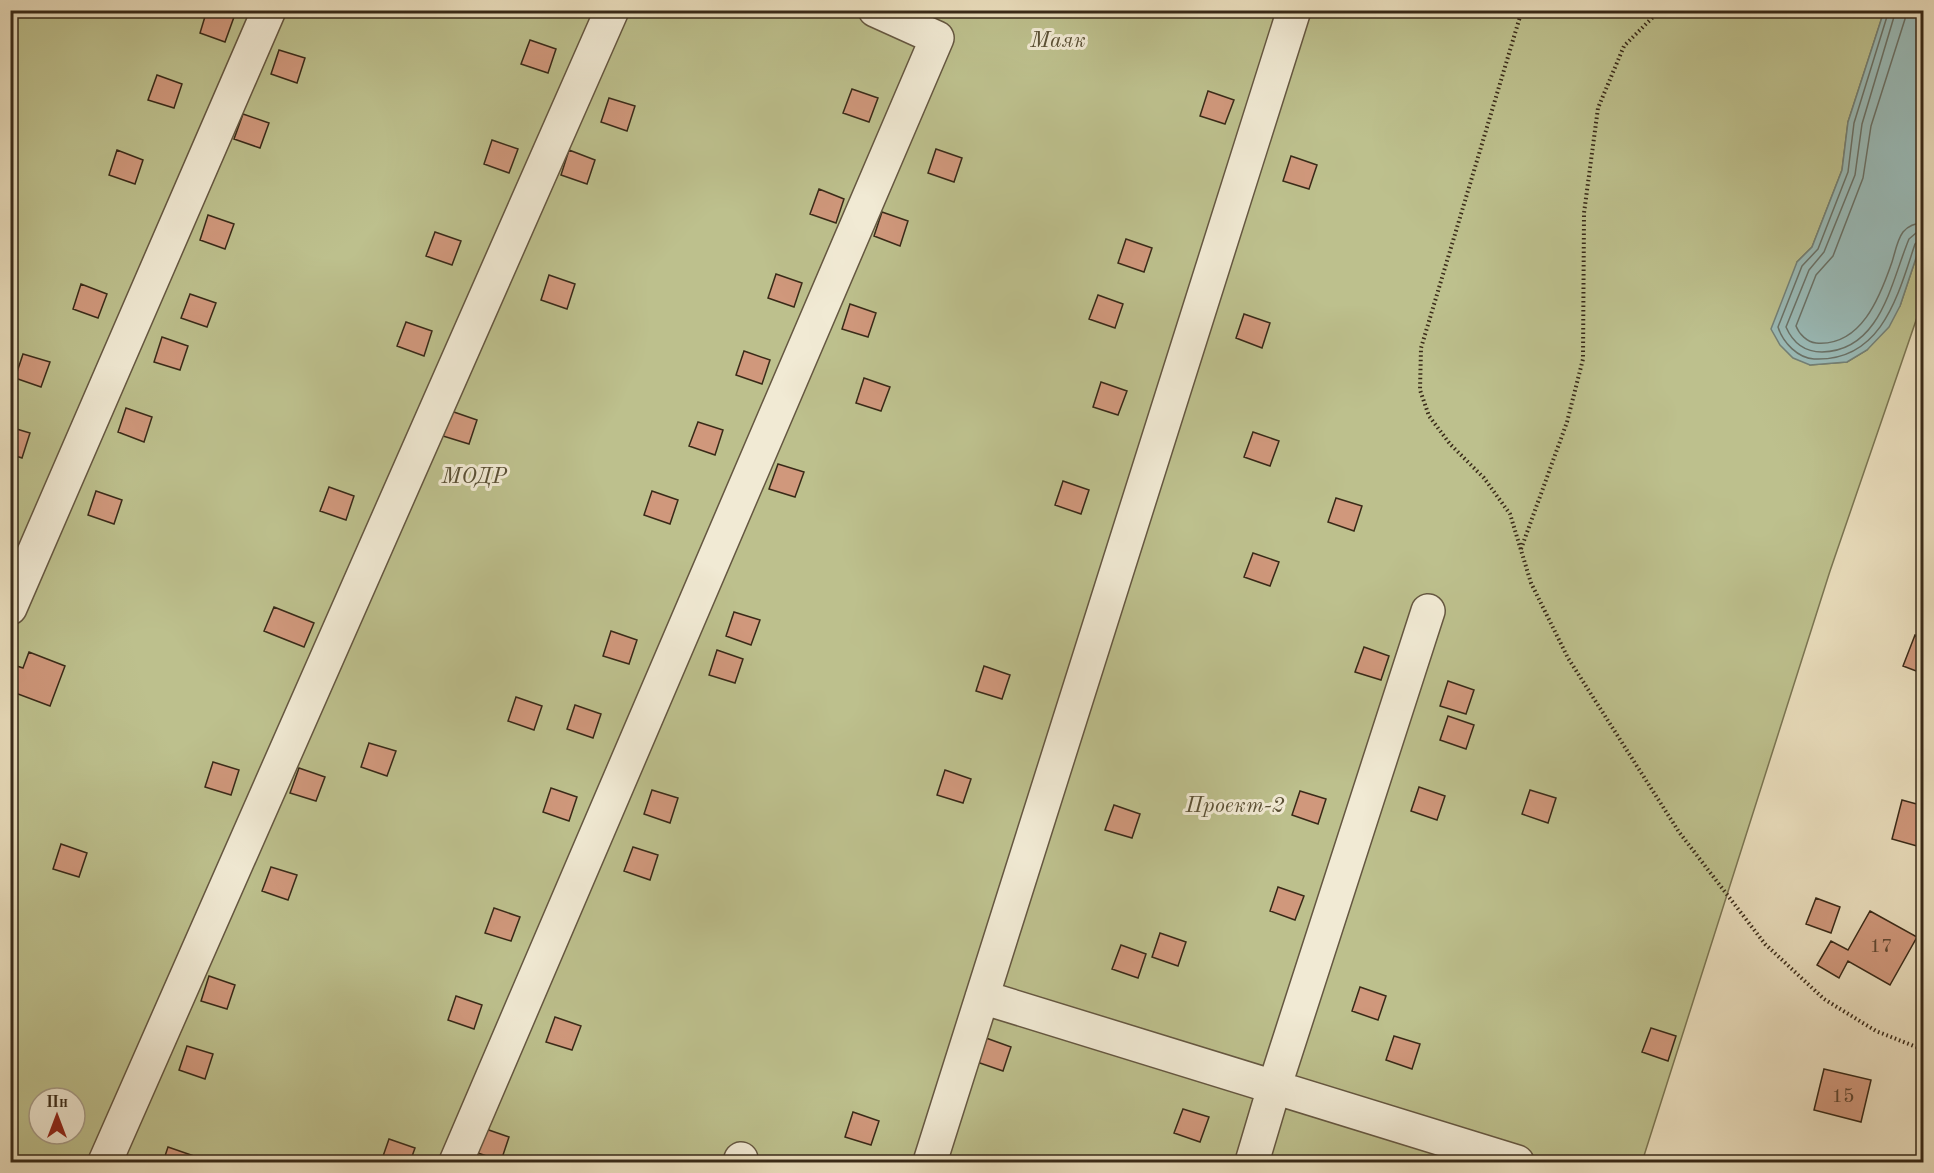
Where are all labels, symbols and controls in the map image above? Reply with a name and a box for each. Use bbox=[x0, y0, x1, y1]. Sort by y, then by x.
park label: Маяк bbox=[1029, 30, 1086, 52]
park label: МОДР bbox=[441, 466, 508, 488]
park label: Проект-2 bbox=[1184, 795, 1285, 817]
house number: 17 bbox=[1869, 937, 1893, 957]
north arrow bbox=[27, 1086, 87, 1146]
house number: 15 bbox=[1831, 1087, 1855, 1107]
text: Пн bbox=[46, 1095, 68, 1111]

